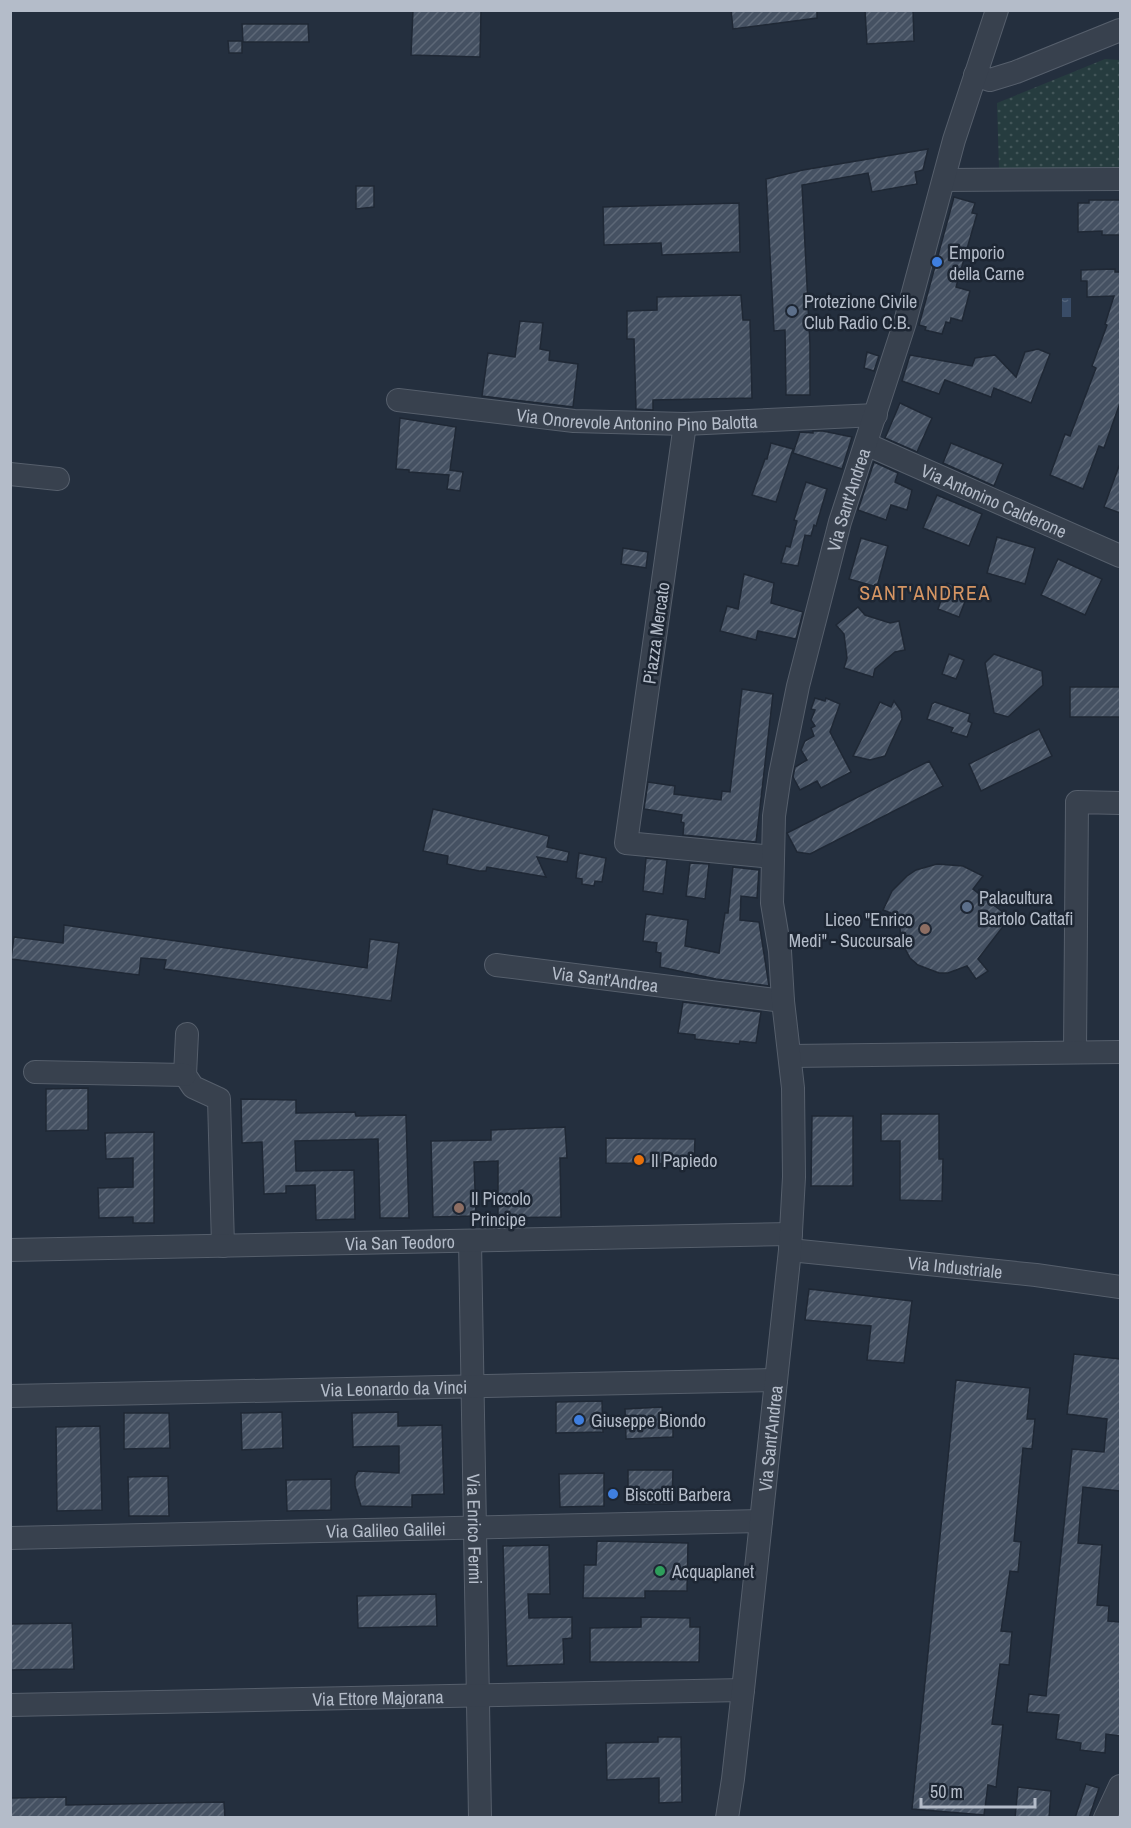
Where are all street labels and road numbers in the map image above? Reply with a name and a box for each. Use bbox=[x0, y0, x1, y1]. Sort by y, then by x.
street label: Via Onorevole Antonino Pino Balotta bbox=[515, 402, 758, 437]
street label: Via Sant'Andrea bbox=[820, 445, 876, 554]
street label: Via Antonino Calderone bbox=[917, 457, 1071, 544]
street label: Piazza Mercato bbox=[636, 580, 676, 686]
street label: Via Sant'Andrea bbox=[551, 960, 660, 998]
street label: Via San Teodoro bbox=[345, 1228, 455, 1256]
street label: Via Industriale bbox=[907, 1250, 1004, 1284]
street label: Via Leonardo da Vinci bbox=[320, 1374, 467, 1402]
street label: Via Sant'Andrea bbox=[752, 1384, 788, 1493]
street label: Via Enrico Fermi bbox=[462, 1473, 488, 1585]
street label: Via Galileo Galilei bbox=[326, 1516, 446, 1543]
street label: Via Ettore Majorana bbox=[312, 1684, 444, 1711]

